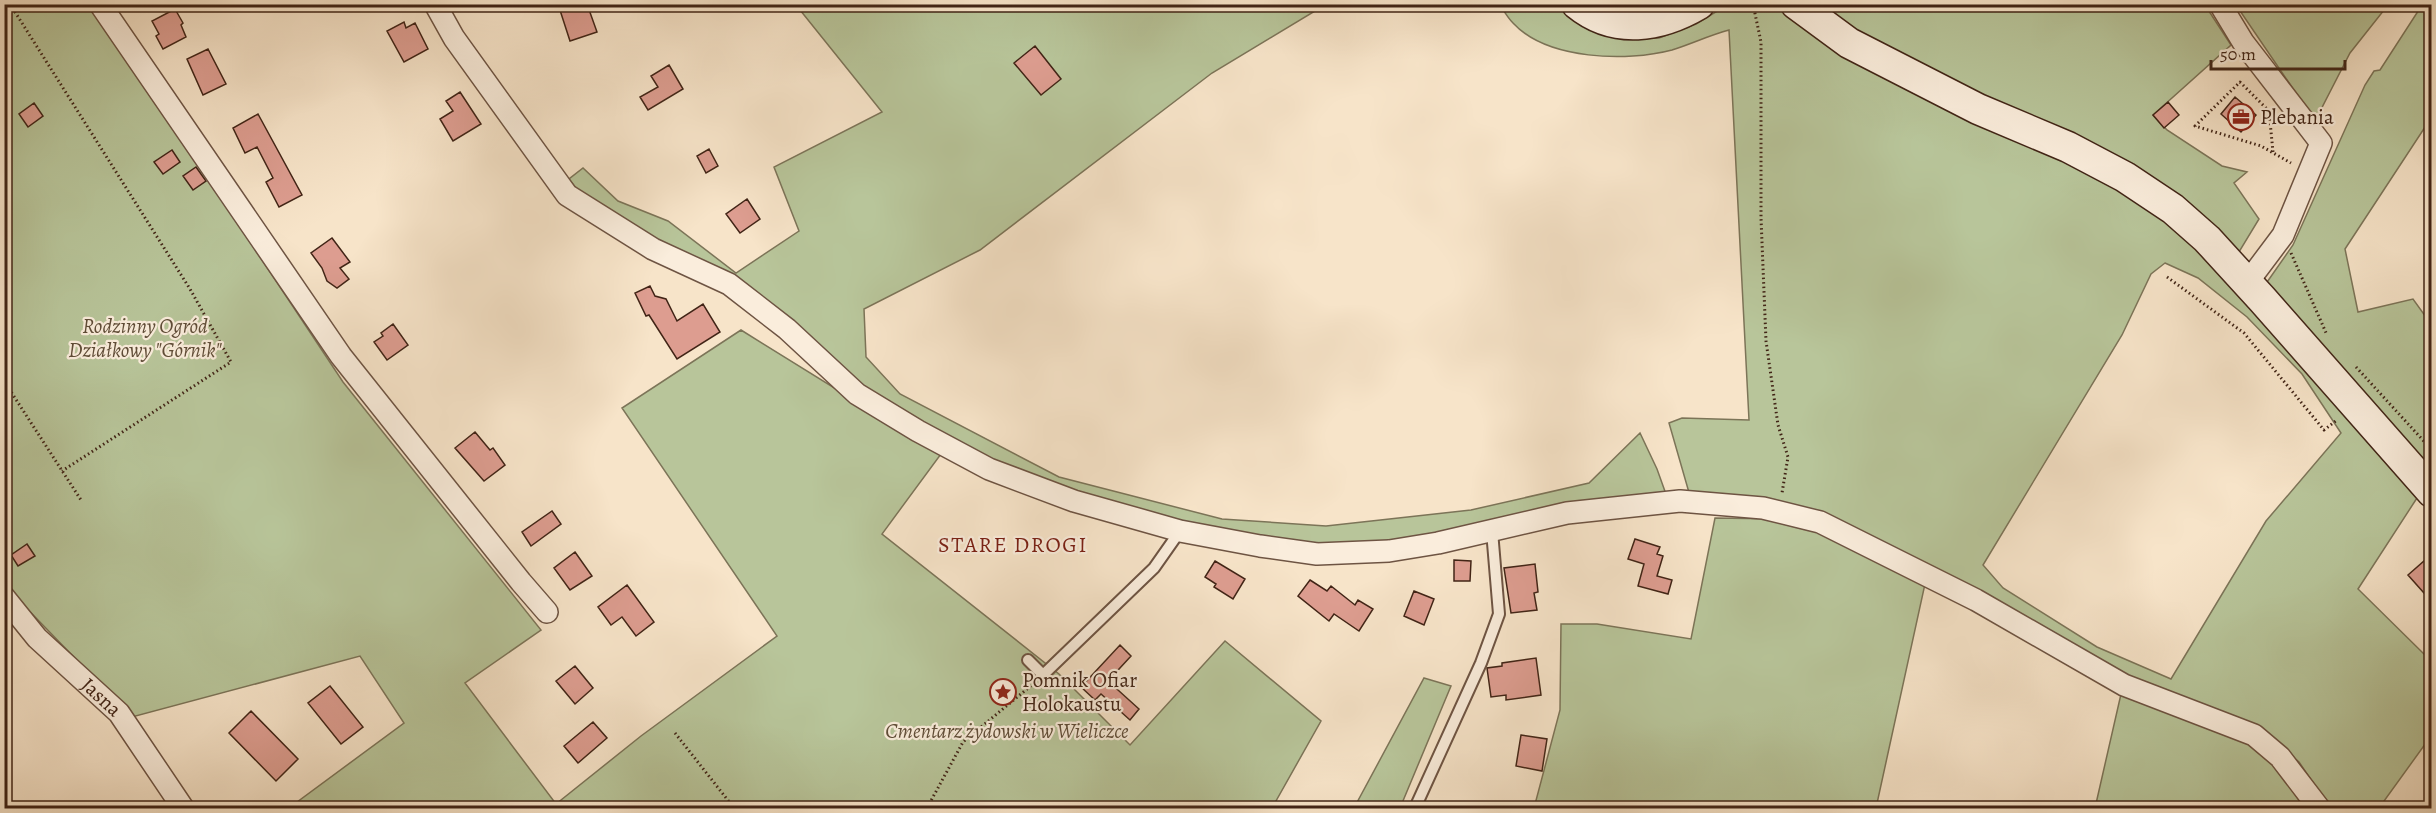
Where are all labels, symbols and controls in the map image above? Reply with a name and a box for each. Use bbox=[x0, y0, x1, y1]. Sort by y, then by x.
scale bar bbox=[2211, 33, 2344, 71]
text: 50 m bbox=[2220, 42, 2256, 66]
office icon: Plebania bbox=[2226, 102, 2256, 132]
place label: Plebania bbox=[2260, 103, 2334, 131]
park label: Rodzinny Ogród Działkowy "Górnik" bbox=[68, 312, 223, 364]
district label: STARE DROGI bbox=[938, 530, 1088, 560]
place label: Pomnik Ofiar Holokaustu bbox=[1022, 666, 1137, 718]
street label: Jasna bbox=[75, 671, 128, 723]
place icon: Pomnik Ofiar Holokaustu bbox=[988, 677, 1018, 707]
park label: Cmentarz żydowski w Wieliczce bbox=[885, 717, 1129, 745]

